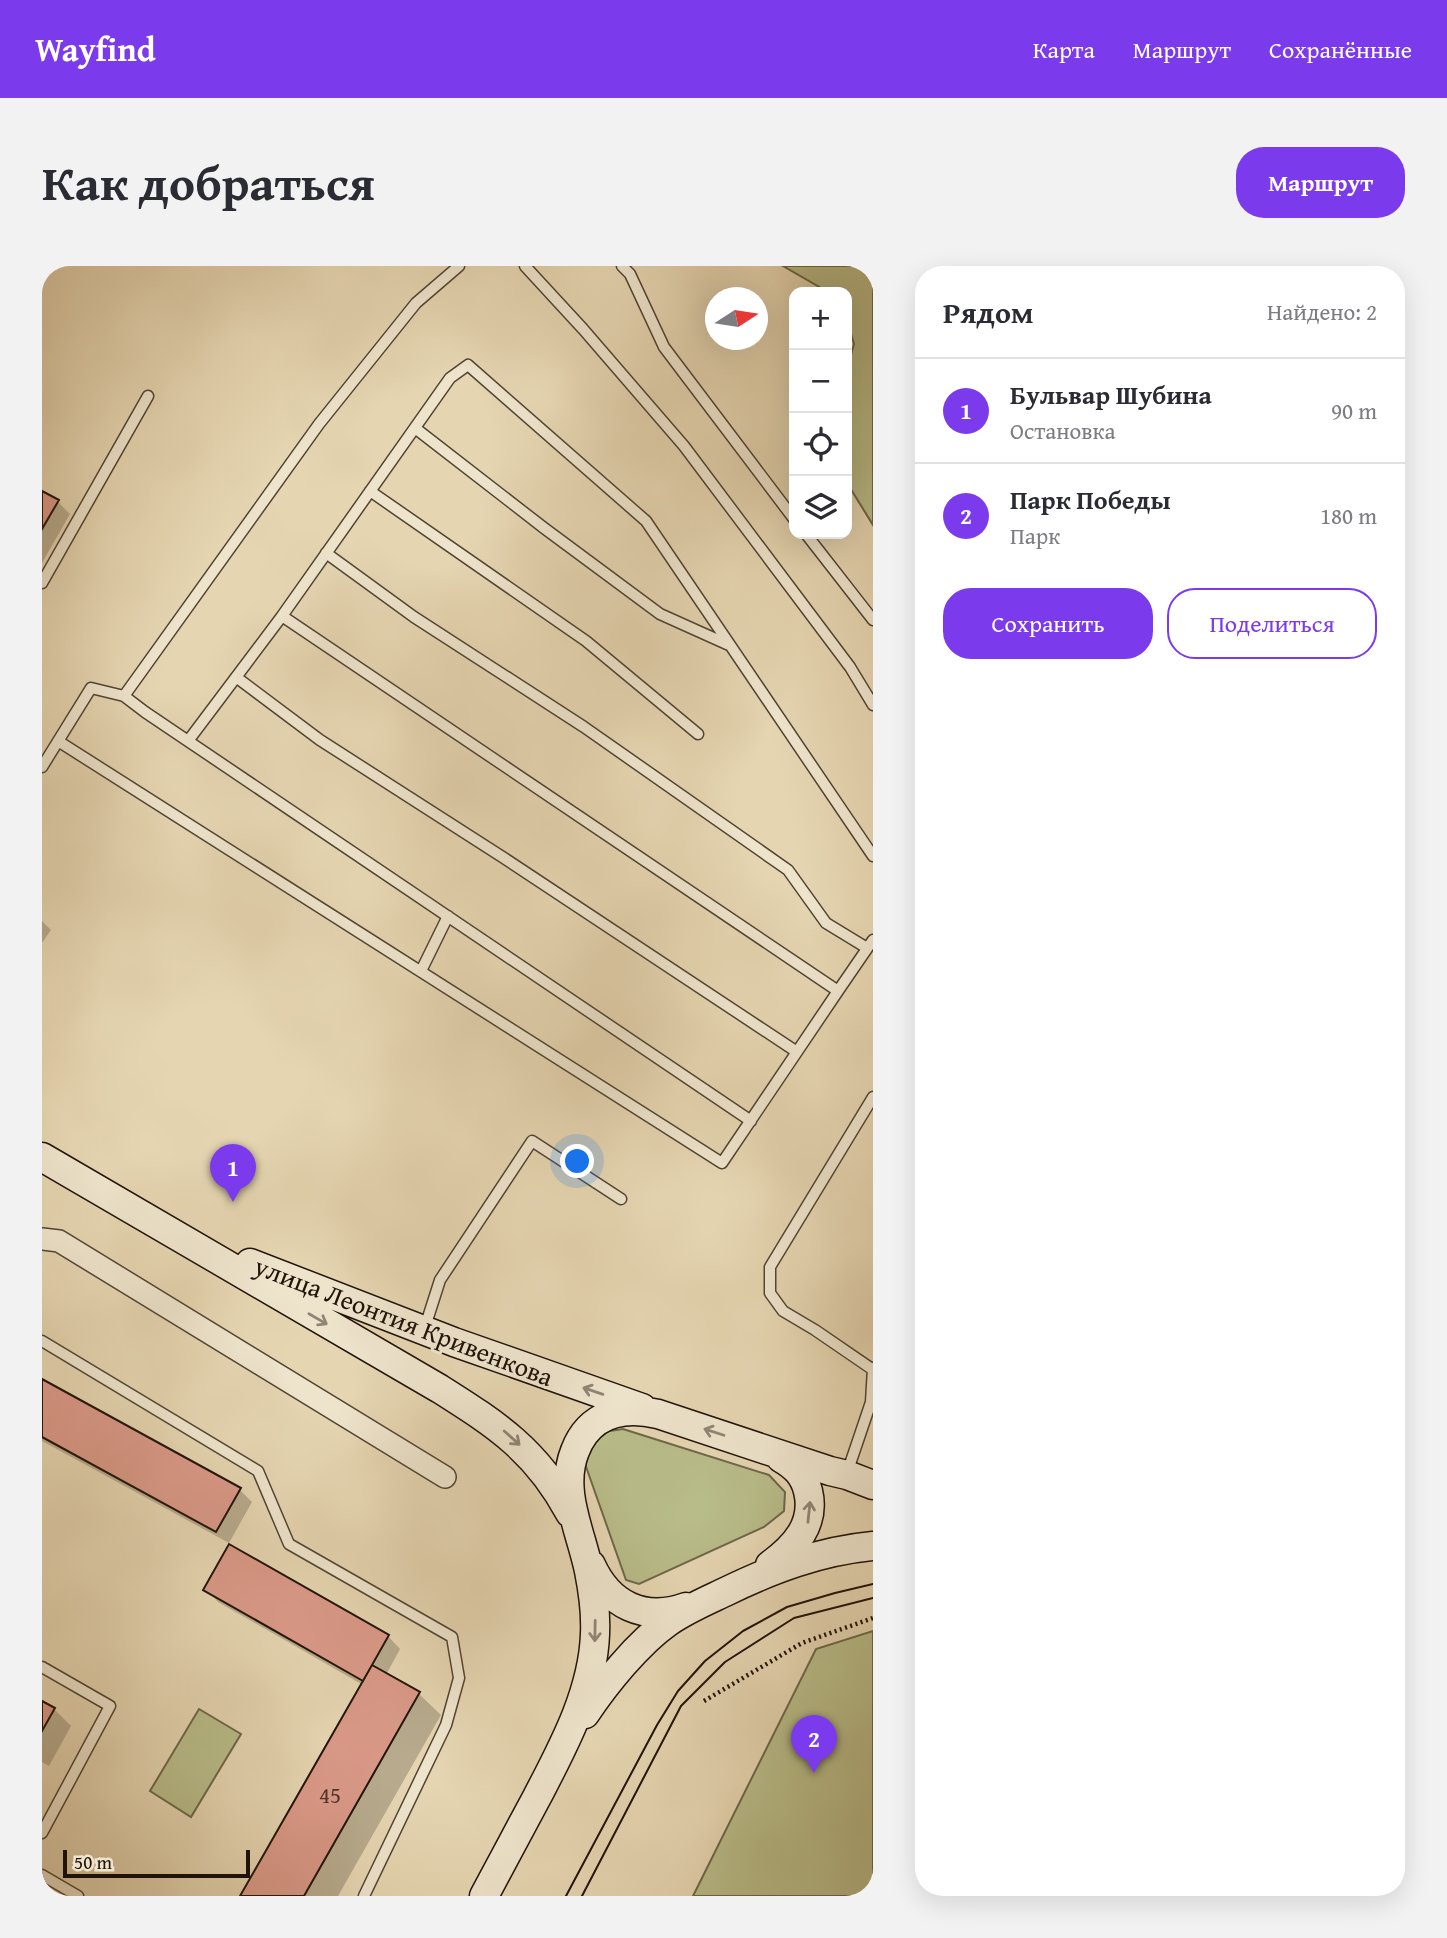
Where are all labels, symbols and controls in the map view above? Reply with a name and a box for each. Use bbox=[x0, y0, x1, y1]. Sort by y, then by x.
text: Wayfind bbox=[35, 25, 156, 73]
text: Карта bbox=[1033, 32, 1095, 67]
text: Маршрут bbox=[1133, 32, 1231, 67]
text: Сохранённые bbox=[1269, 32, 1412, 67]
text: Как добраться bbox=[42, 146, 375, 218]
button: Маршрут bbox=[1236, 147, 1405, 218]
north arrow bbox=[705, 287, 768, 350]
map controls bbox=[789, 287, 852, 539]
button: + bbox=[789, 287, 852, 350]
text: Рядом bbox=[943, 290, 1034, 334]
text: Найдено: 2 bbox=[1267, 295, 1377, 328]
button: − bbox=[789, 350, 852, 413]
text: Бульвар Шубина bbox=[1010, 375, 1212, 414]
text: 1 bbox=[960, 394, 972, 427]
text: 90 m bbox=[1331, 394, 1377, 427]
button: locate bbox=[789, 413, 852, 476]
text: Остановка bbox=[1010, 414, 1116, 447]
button: layers bbox=[789, 476, 852, 539]
text: Парк Победы bbox=[1010, 480, 1171, 519]
text: 2 bbox=[960, 499, 972, 532]
text: 180 m bbox=[1320, 499, 1377, 532]
text: Парк bbox=[1010, 519, 1060, 552]
button: Сохранить bbox=[943, 588, 1153, 659]
button: Поделиться bbox=[1167, 588, 1377, 659]
pin: 1 bbox=[210, 1144, 256, 1202]
your location bbox=[560, 1144, 594, 1178]
street label: улица Леонтия Кривенкова bbox=[248, 1246, 560, 1396]
one-way arrow bbox=[308, 1312, 328, 1326]
one-way arrow bbox=[583, 1384, 605, 1396]
one-way arrow bbox=[704, 1425, 726, 1438]
one-way arrow bbox=[503, 1430, 521, 1446]
one-way arrow bbox=[802, 1501, 815, 1524]
one-way arrow bbox=[588, 1619, 601, 1642]
pin: 2 bbox=[791, 1715, 837, 1773]
house number: 45 bbox=[319, 1778, 341, 1811]
scale bar bbox=[63, 1847, 250, 1879]
text: 50 m bbox=[74, 1848, 112, 1876]

